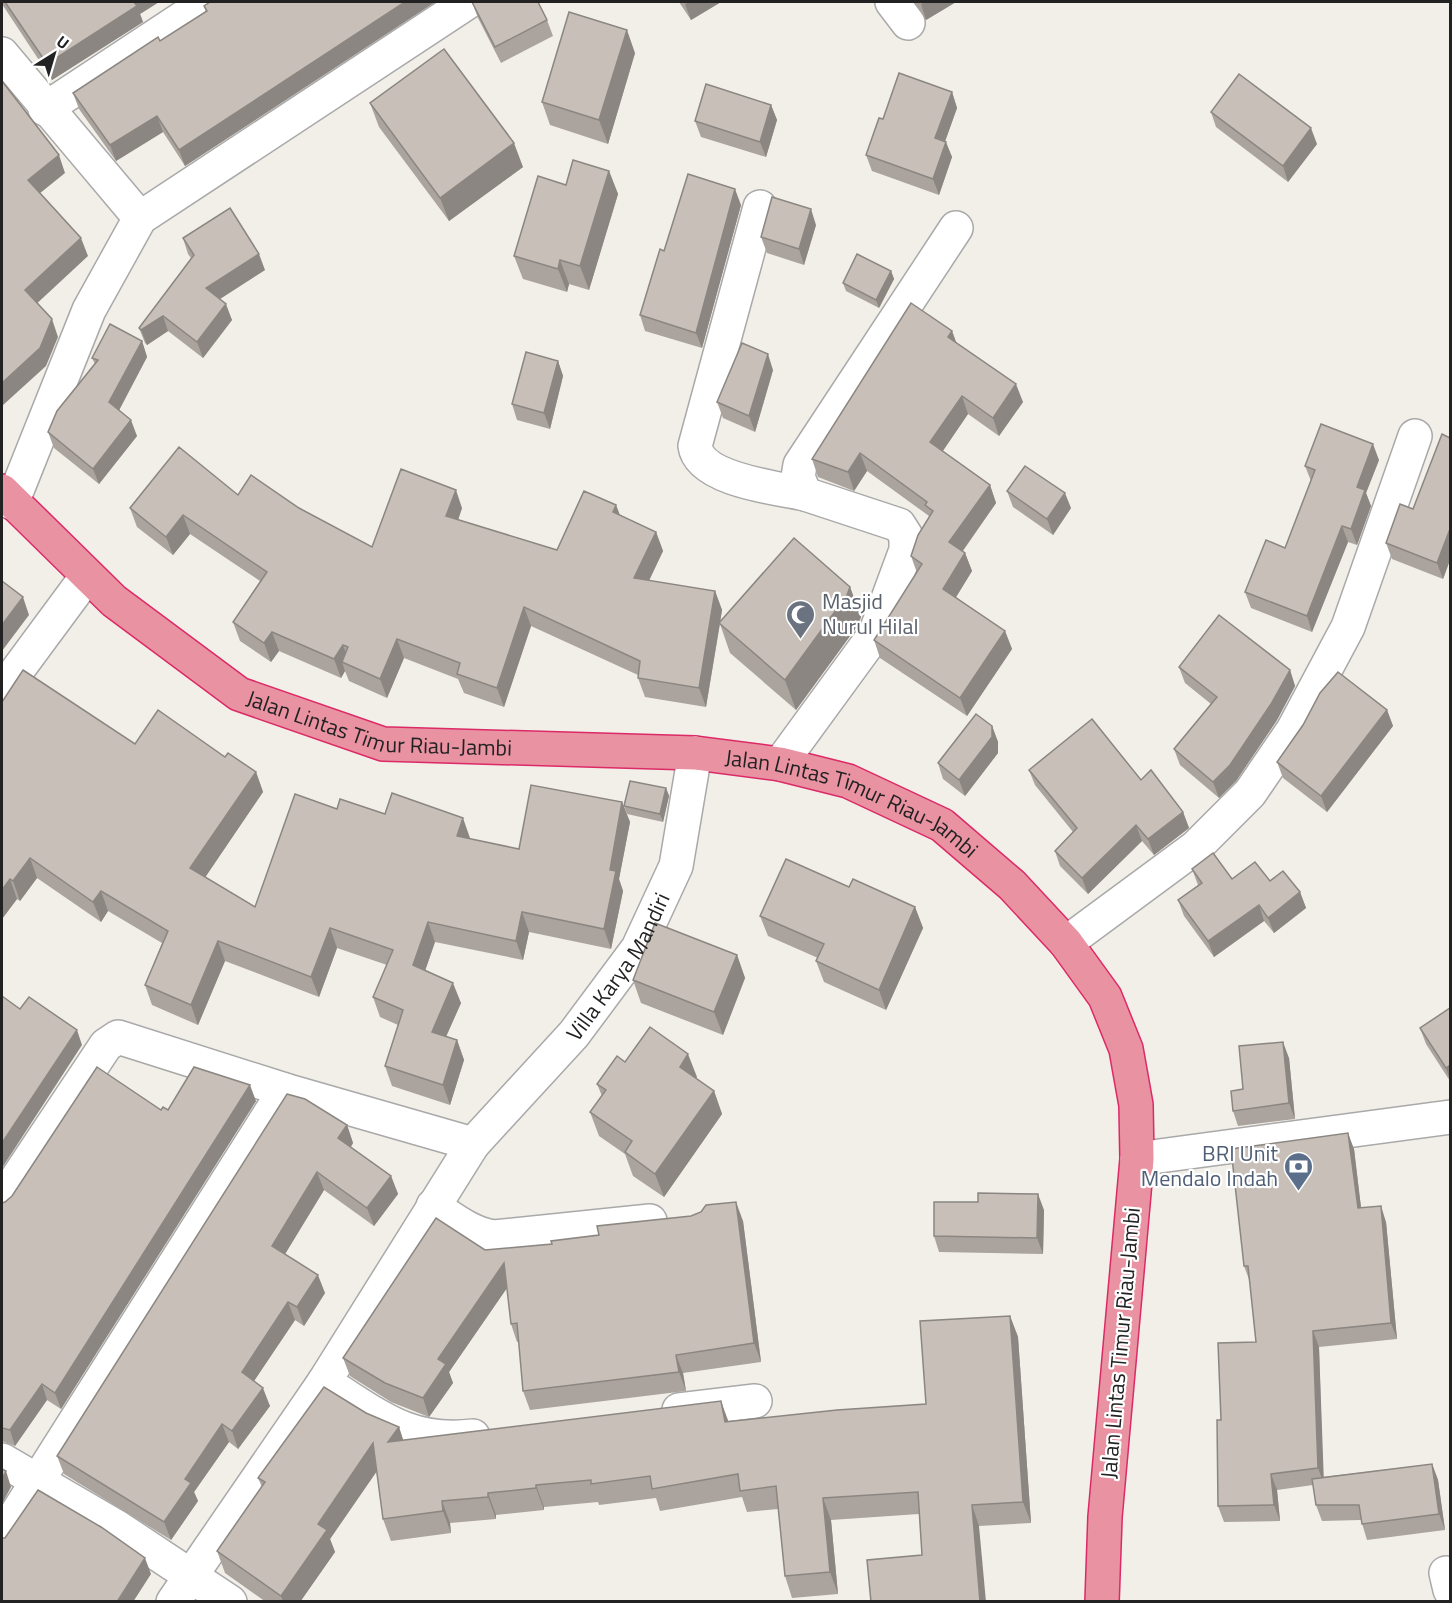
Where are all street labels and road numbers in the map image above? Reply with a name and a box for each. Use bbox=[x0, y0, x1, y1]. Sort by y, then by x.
street label: Jalan Lintas Timur Riau-Jambi bbox=[242, 681, 512, 765]
street label: Jalan Lintas Timur Riau-Jambi bbox=[723, 740, 986, 866]
street label: Villa Karya Mandiri bbox=[558, 887, 678, 1048]
street label: Jalan Lintas Timur Riau-Jambi bbox=[1091, 1206, 1149, 1480]

